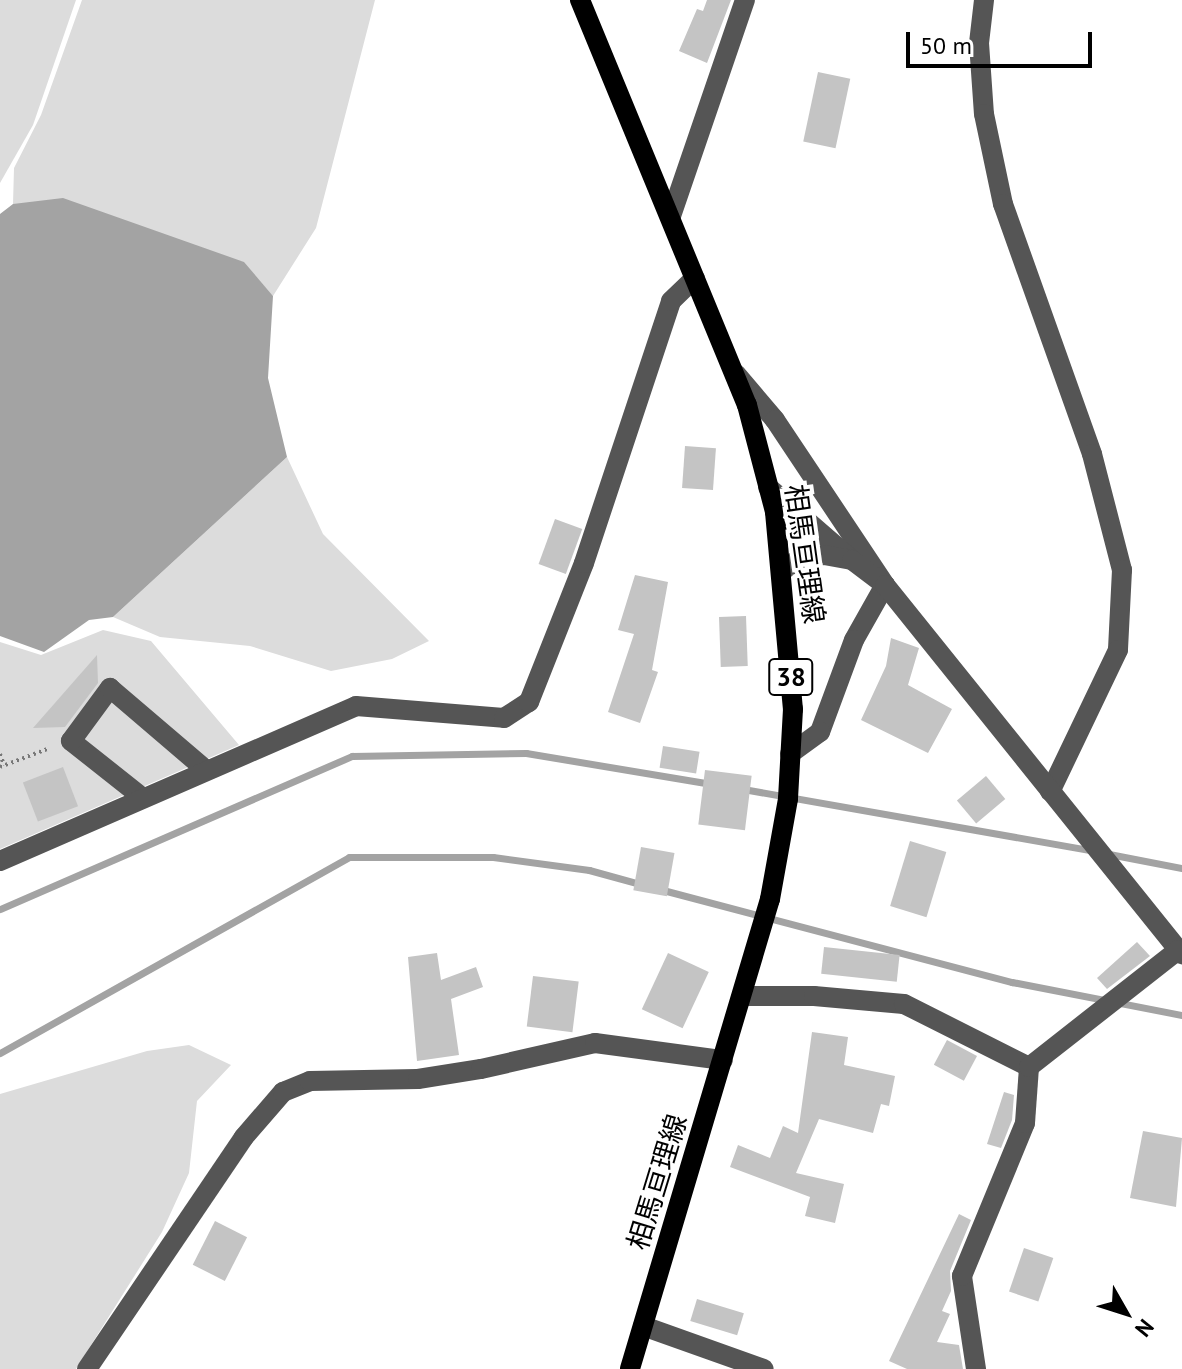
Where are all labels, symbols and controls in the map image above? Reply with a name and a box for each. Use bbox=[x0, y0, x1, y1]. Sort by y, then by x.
scale bar bbox=[910, 16, 1096, 66]
text: 50 m bbox=[920, 30, 972, 61]
street label: 相馬亘理線 bbox=[779, 482, 831, 626]
road number: 38 bbox=[767, 655, 815, 699]
street label: 相馬亘理線 bbox=[620, 1110, 694, 1254]
north arrow bbox=[1086, 1273, 1166, 1353]
text: N bbox=[1129, 1314, 1160, 1343]

